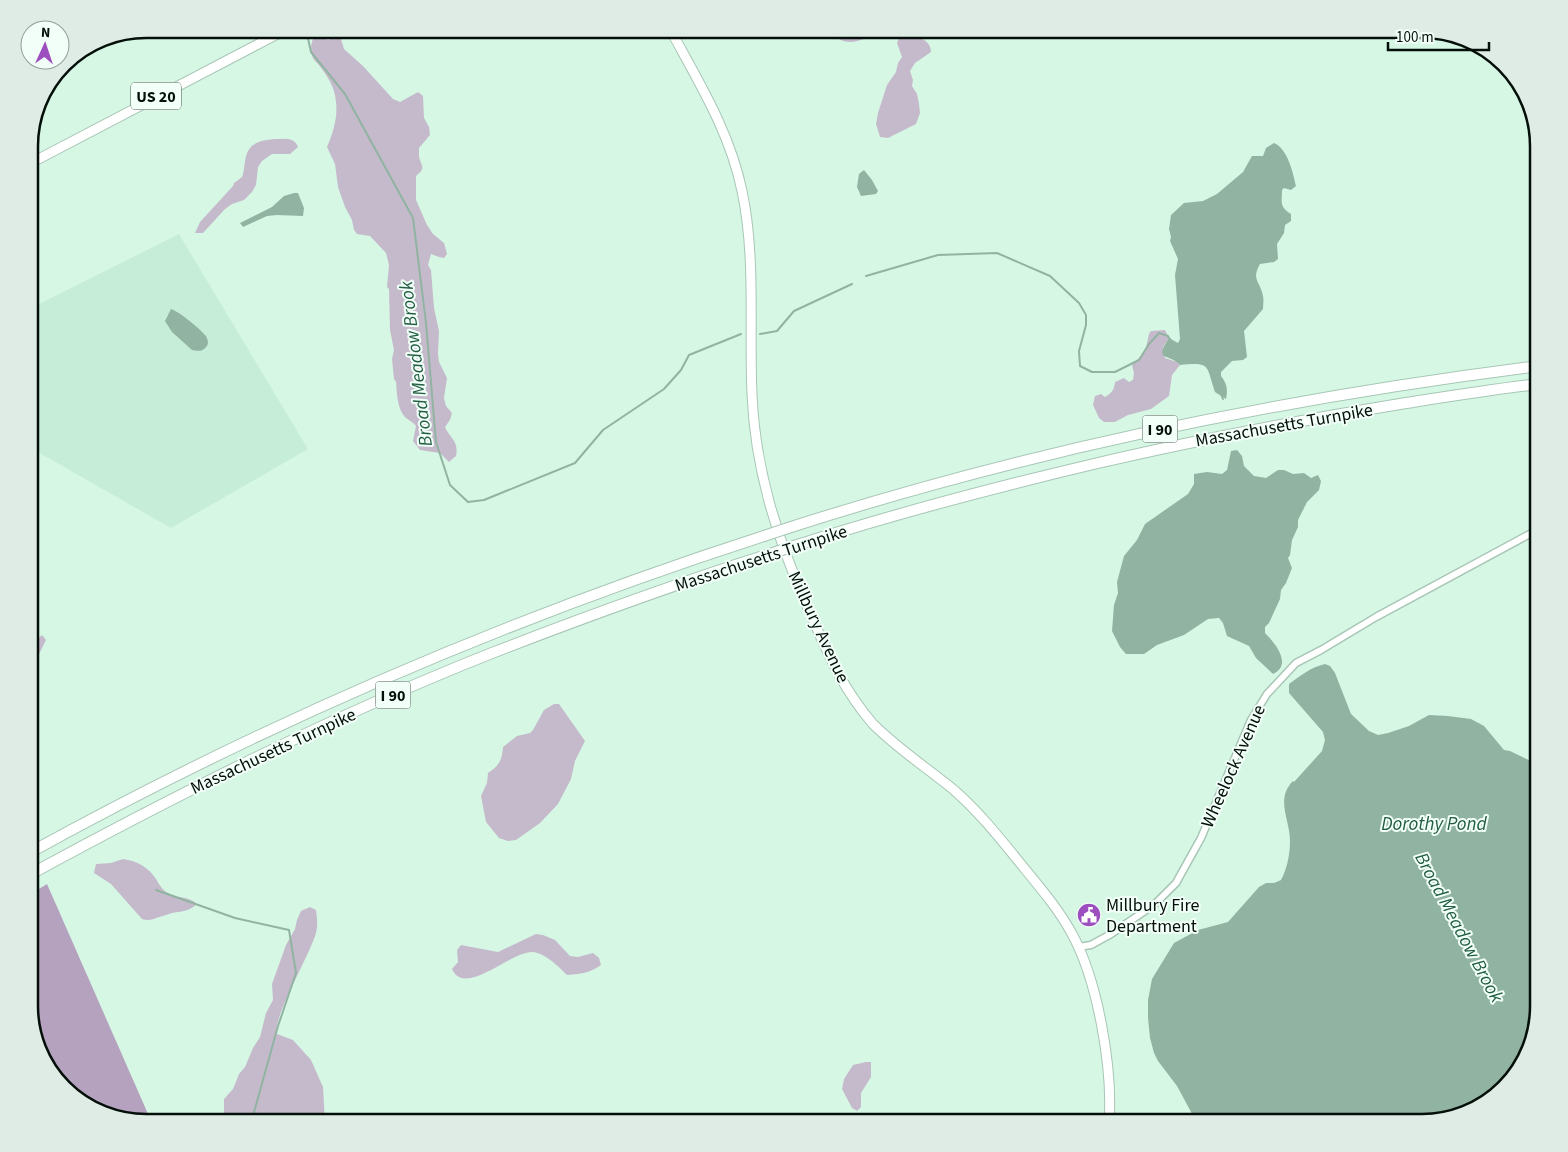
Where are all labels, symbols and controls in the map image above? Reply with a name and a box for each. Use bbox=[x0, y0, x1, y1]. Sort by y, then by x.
north arrow bbox=[20, 20, 70, 70]
scale bar bbox=[1388, 20, 1489, 52]
text: N bbox=[40, 23, 51, 43]
text: 100 m bbox=[1396, 27, 1434, 48]
road number: US 20 bbox=[131, 82, 181, 110]
water label: Broad Meadow Brook bbox=[393, 279, 440, 448]
street label: Massachusetts Turnpike bbox=[1193, 398, 1375, 453]
road number: I 90 bbox=[1142, 416, 1178, 442]
street label: Massachusetts Turnpike bbox=[672, 519, 851, 598]
street label: Millbury Avenue bbox=[782, 567, 855, 687]
road number: I 90 bbox=[376, 682, 410, 708]
street label: Wheelock Avenue bbox=[1195, 701, 1272, 832]
street label: Massachusetts Turnpike bbox=[186, 702, 360, 801]
water label: Dorothy Pond bbox=[1381, 811, 1488, 838]
water label: Broad Meadow Brook bbox=[1408, 848, 1510, 1008]
place label: Millbury Fire Department bbox=[1106, 893, 1200, 939]
public building icon: Millbury Fire Department bbox=[1076, 902, 1102, 928]

